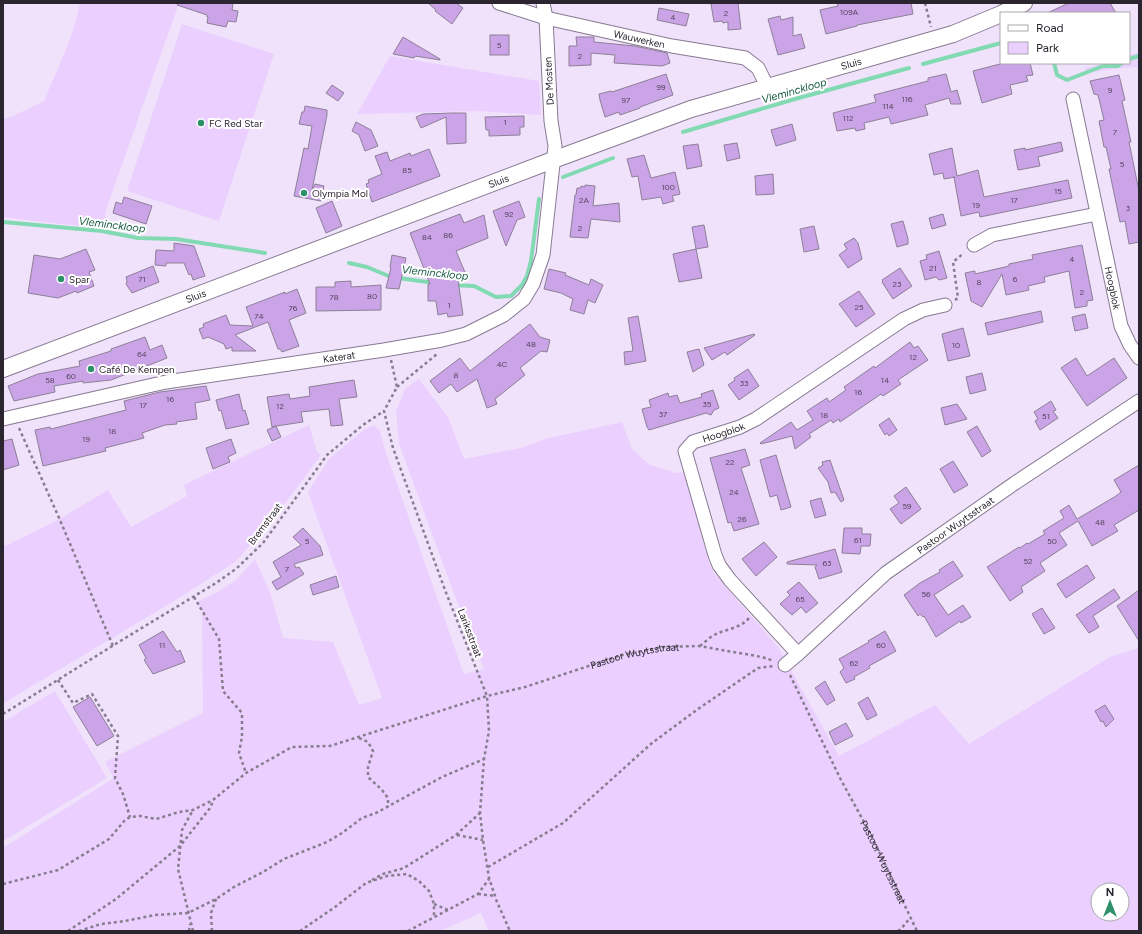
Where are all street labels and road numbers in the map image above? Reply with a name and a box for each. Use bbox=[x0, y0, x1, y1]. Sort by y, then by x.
street label: Wauwerken bbox=[612, 27, 667, 51]
street label: Sluis bbox=[839, 54, 863, 72]
street label: De Mosten bbox=[541, 56, 557, 106]
street label: Sluis bbox=[486, 171, 511, 191]
street label: Hoogblok bbox=[1102, 265, 1124, 311]
street label: Sluis bbox=[183, 286, 208, 306]
street label: Katerat bbox=[322, 348, 356, 365]
street label: Hoogblok bbox=[701, 419, 747, 445]
street label: Pastoor Wuytsstraat bbox=[914, 493, 997, 556]
street label: Bremstraat bbox=[245, 500, 285, 548]
street label: Lariksstraat bbox=[455, 607, 485, 659]
street label: Pastoor Wuytsstraat bbox=[588, 640, 680, 672]
street label: Pastoor Wuytsstraat bbox=[858, 818, 910, 906]

